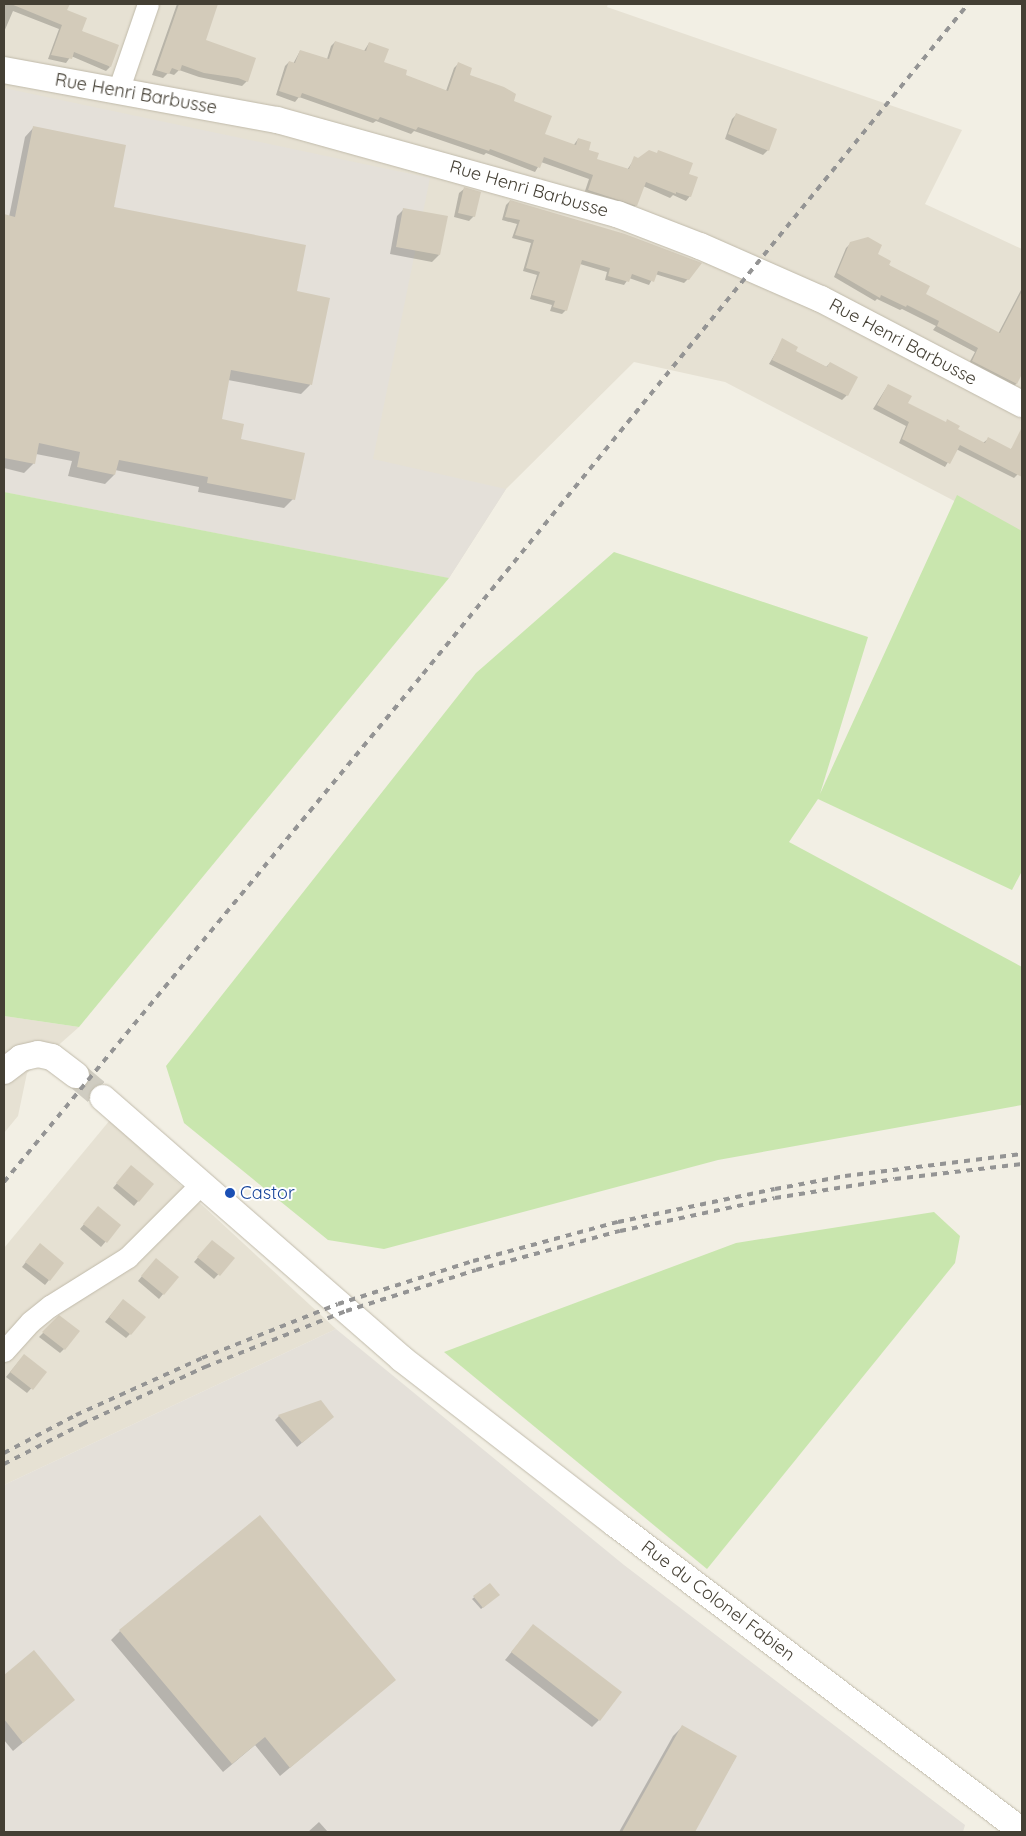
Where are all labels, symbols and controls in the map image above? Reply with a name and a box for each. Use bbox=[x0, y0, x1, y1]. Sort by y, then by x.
street label: Rue Henri Barbusse bbox=[53, 69, 219, 119]
street label: Rue Henri Barbusse bbox=[447, 156, 611, 222]
street label: Rue Henri Barbusse bbox=[825, 294, 981, 390]
place label: Castor bbox=[240, 1182, 295, 1204]
marker: Castor bbox=[224, 1187, 236, 1199]
street label: Rue du Colonel Fabien bbox=[637, 1536, 799, 1666]

